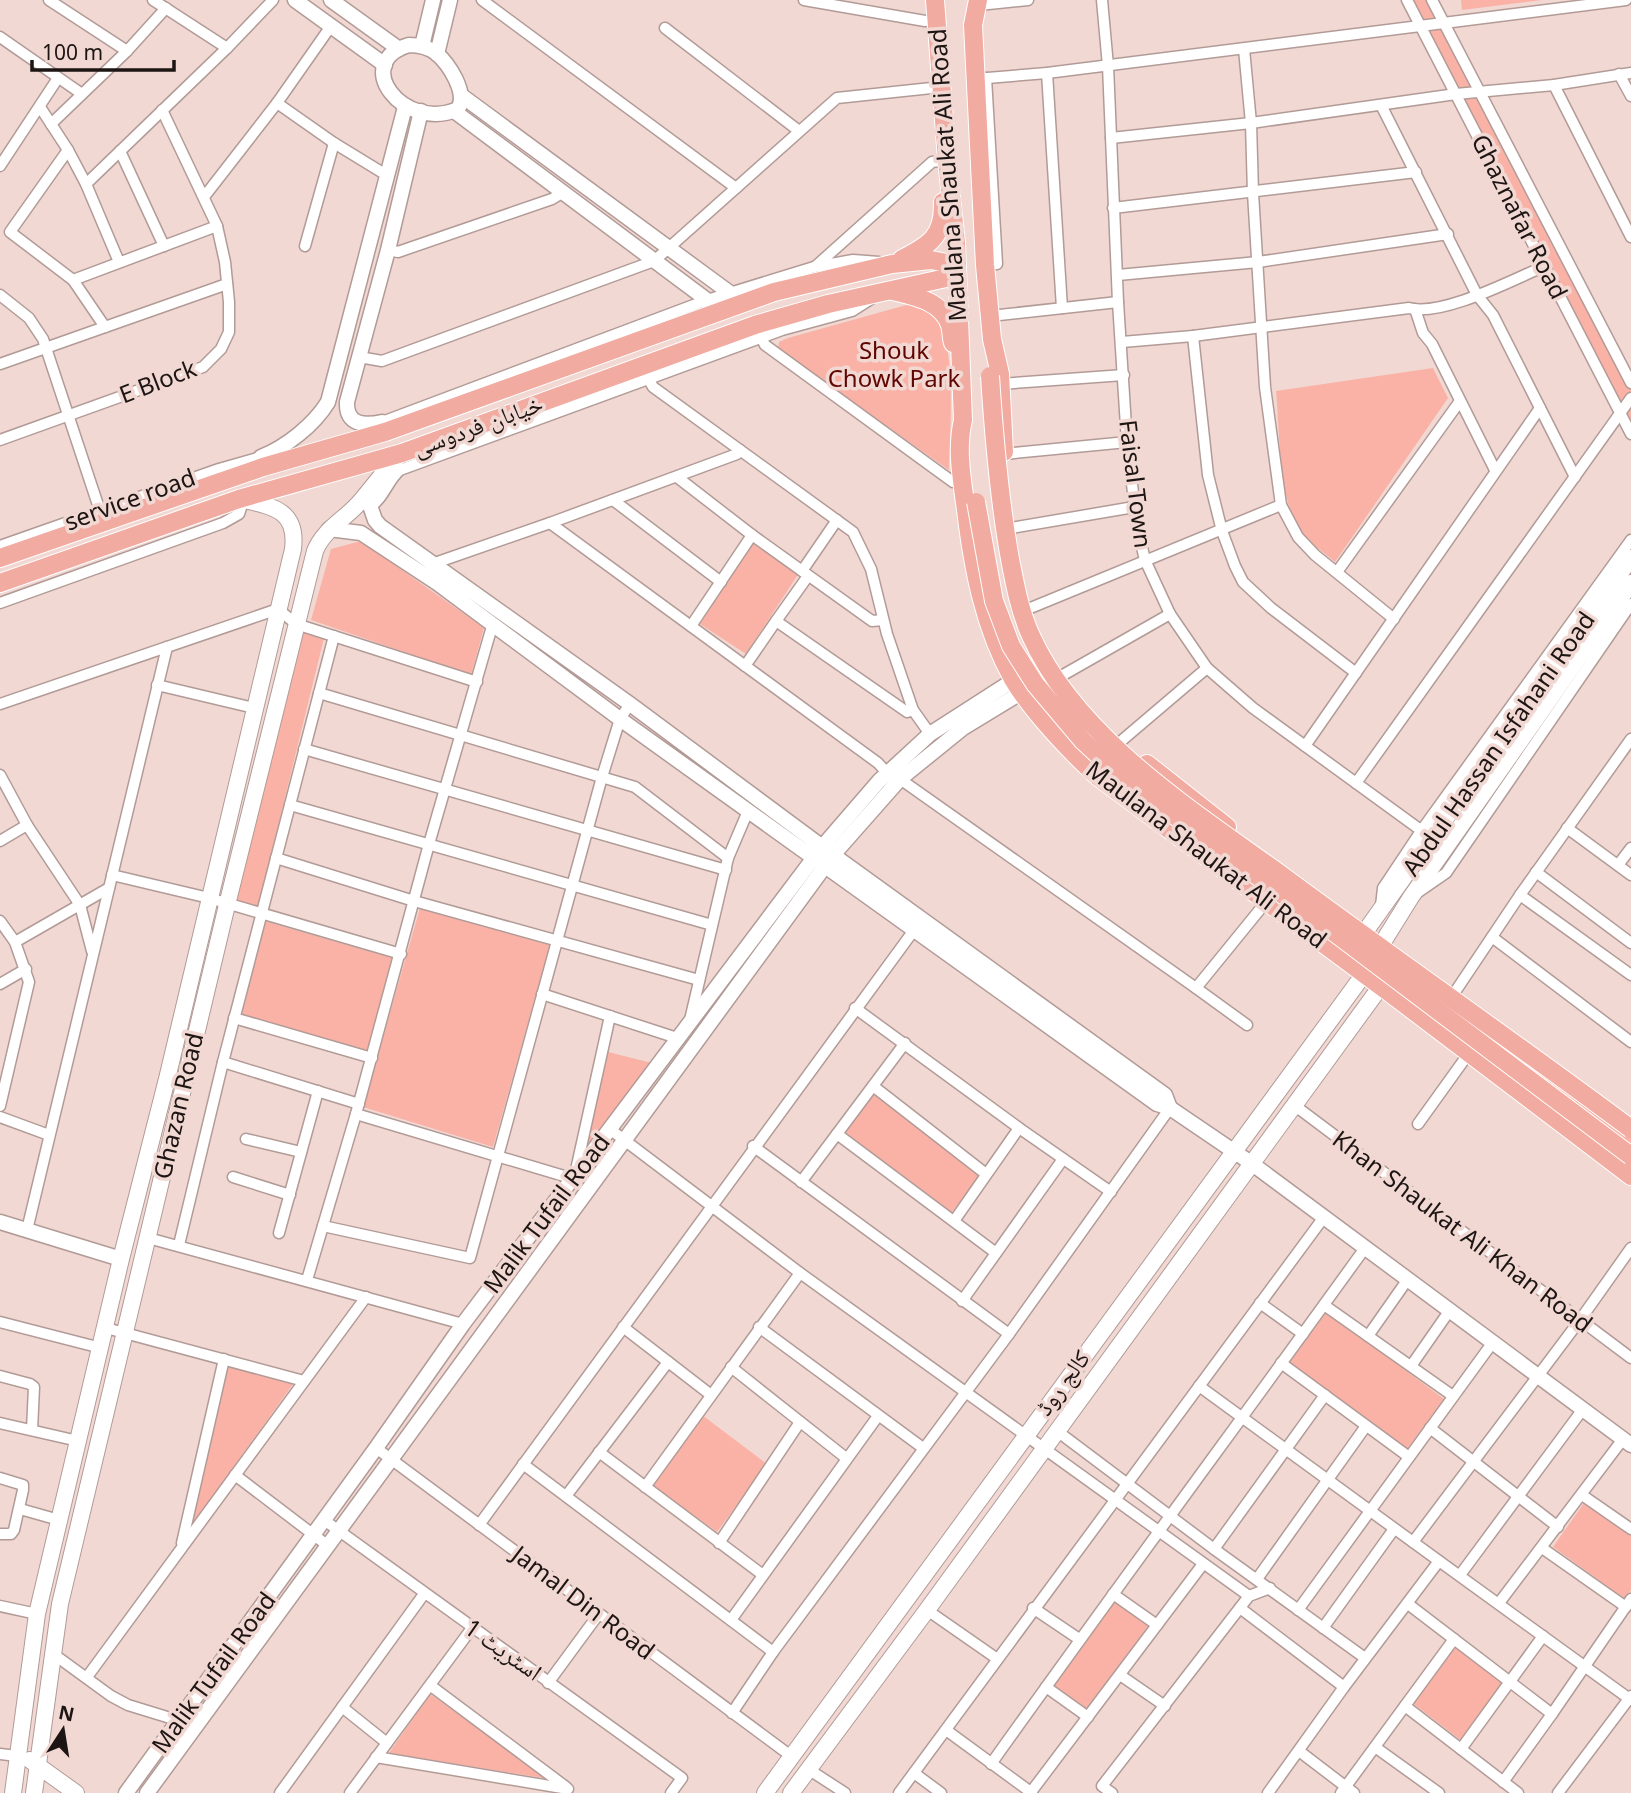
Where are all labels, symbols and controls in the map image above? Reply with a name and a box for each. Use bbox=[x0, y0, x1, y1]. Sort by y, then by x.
scale bar bbox=[32, 28, 173, 72]
street label: Maulana Shaukat Ali Road bbox=[920, 28, 973, 323]
text: 100 m bbox=[42, 38, 103, 66]
street label: Ghaznafar Road bbox=[1465, 128, 1576, 304]
park label: Shouk Chowk Park bbox=[828, 333, 961, 394]
street label: E Block bbox=[114, 351, 201, 410]
street label: خیابان فردوسی bbox=[408, 386, 547, 463]
street label: Faisal Town bbox=[1112, 418, 1161, 550]
street label: service road bbox=[60, 460, 199, 537]
street label: Abdul Hassan Isfahani Road bbox=[1394, 604, 1602, 882]
street label: Maulana Shaukat Ali Road bbox=[1080, 752, 1334, 955]
street label: Ghazan Road bbox=[145, 1029, 210, 1182]
street label: Khan Shaukat Ali Khan Road bbox=[1326, 1122, 1600, 1340]
street label: Malik Tufail Road bbox=[475, 1127, 617, 1300]
street label: کالج روڈ bbox=[1027, 1343, 1097, 1422]
street label: Jamal Din Road bbox=[504, 1536, 662, 1666]
street label: Malik Tufail Road bbox=[143, 1585, 282, 1759]
street label: اسٹریٹ 1 bbox=[458, 1610, 549, 1687]
north arrow bbox=[28, 1695, 98, 1765]
text: N bbox=[56, 1699, 77, 1728]

